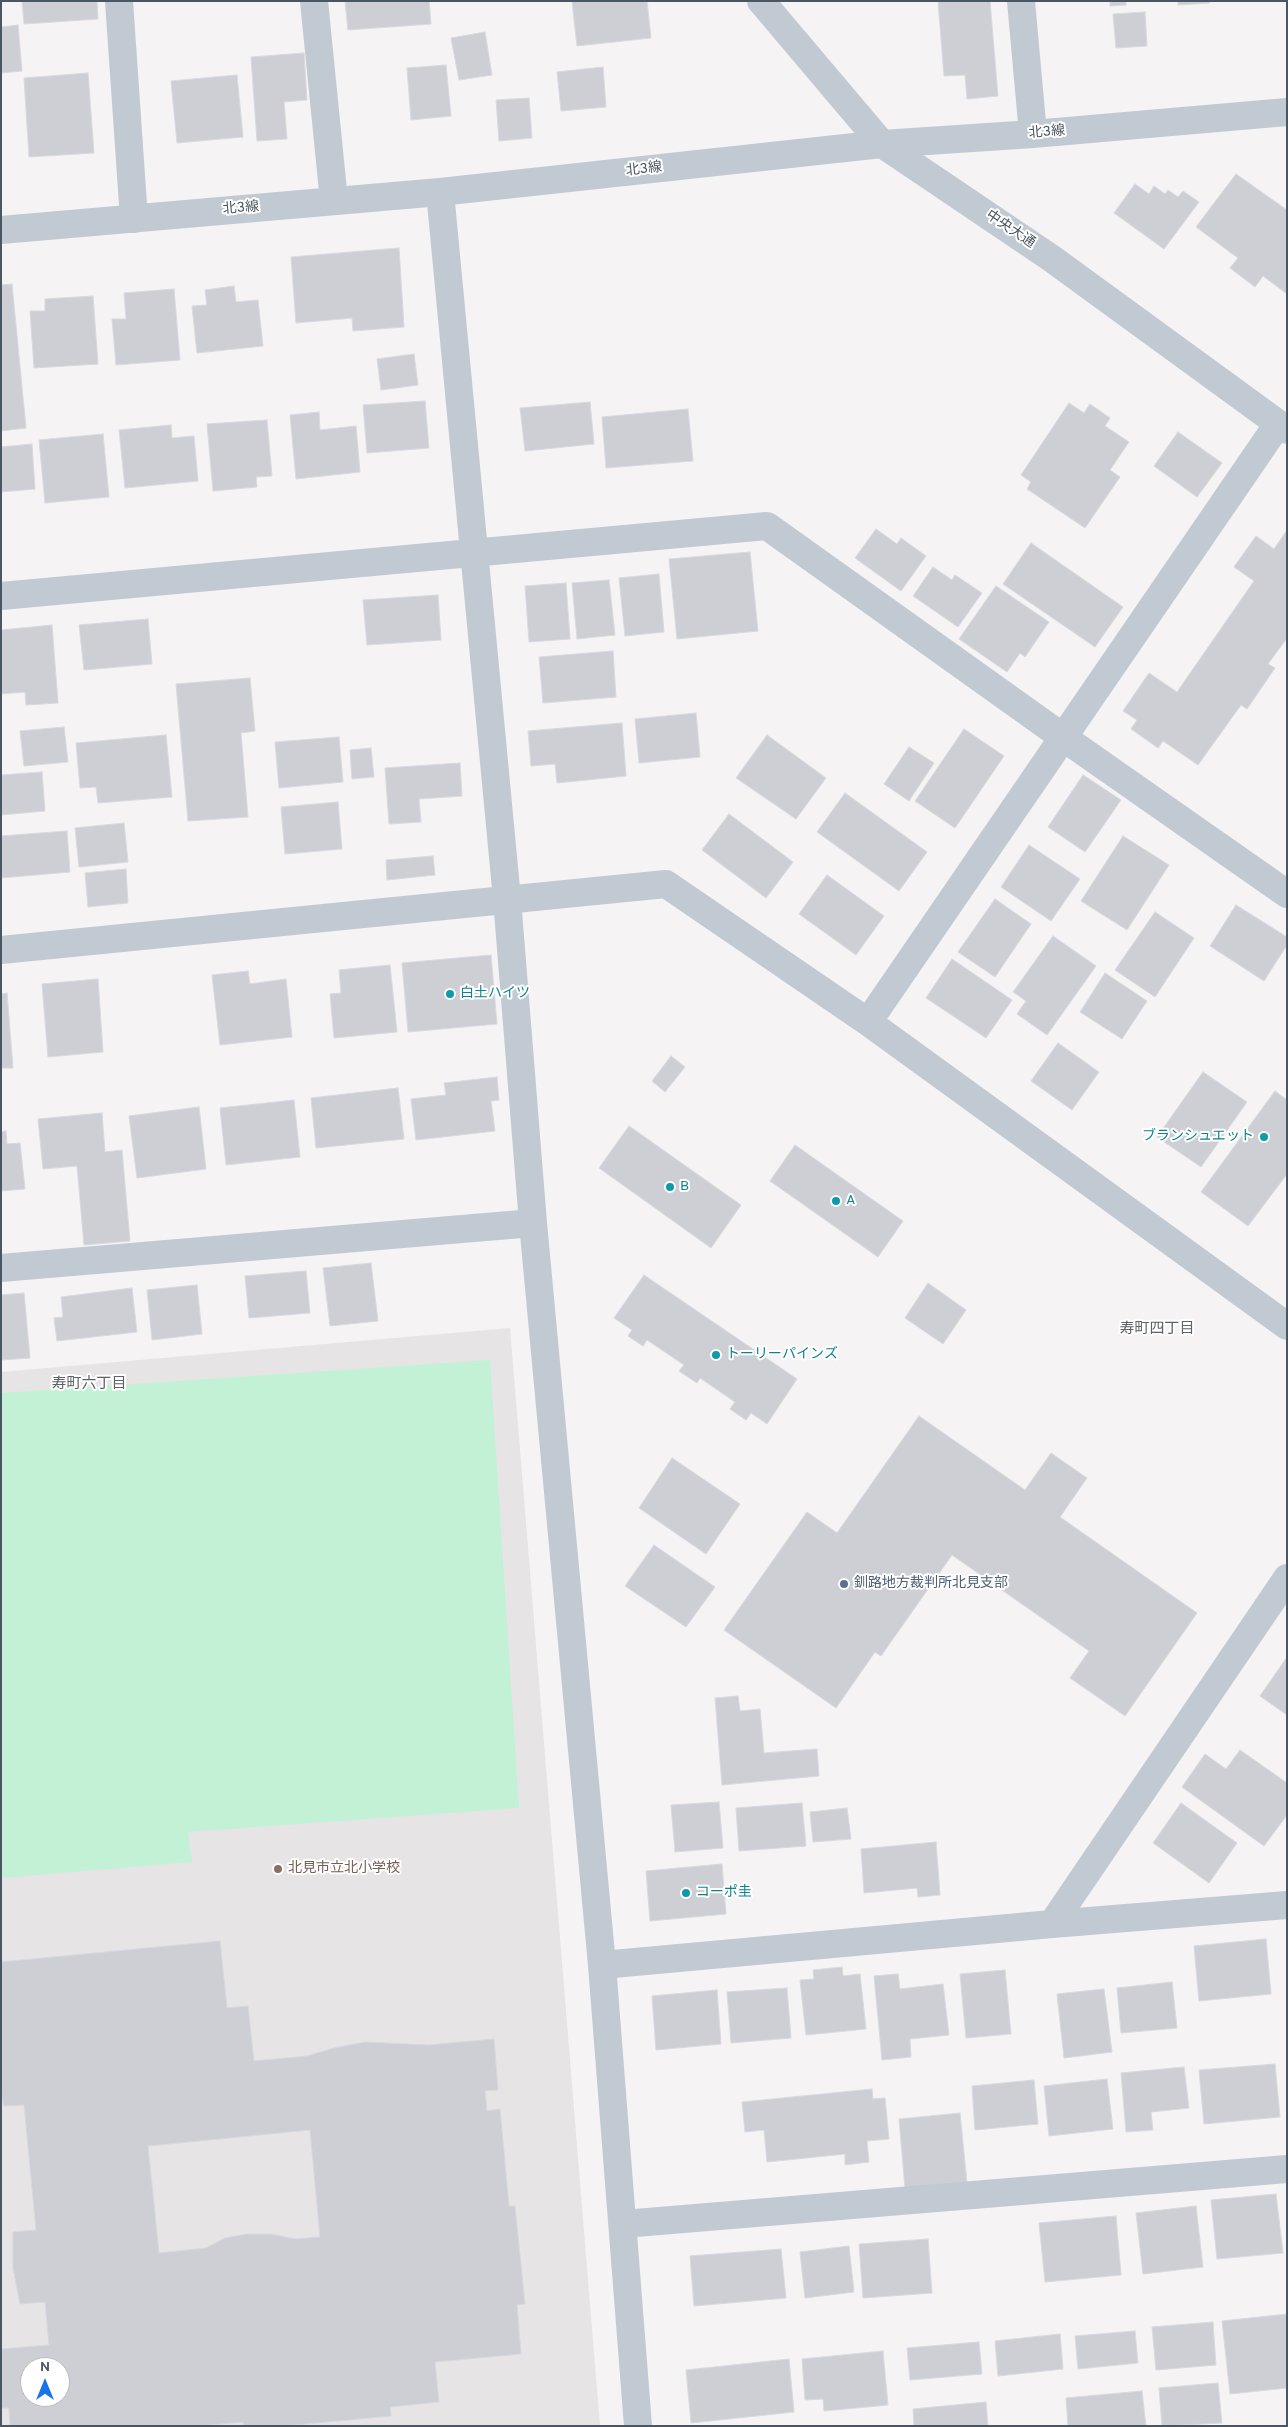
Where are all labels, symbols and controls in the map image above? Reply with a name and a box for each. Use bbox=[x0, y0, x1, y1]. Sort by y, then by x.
street label: 北3線 bbox=[1028, 123, 1066, 143]
street label: 北3線 bbox=[625, 160, 663, 180]
street label: 北3線 bbox=[222, 199, 260, 219]
street label: 中央大通 bbox=[982, 207, 1038, 253]
place label: 白土ハイツ bbox=[460, 986, 530, 1002]
marker: 白土ハイツ bbox=[444, 988, 456, 1000]
place label: ブランシュエット bbox=[1142, 1129, 1254, 1145]
marker: ブランシュエット bbox=[1258, 1131, 1270, 1143]
place label: B bbox=[680, 1179, 689, 1195]
marker: B bbox=[664, 1181, 676, 1193]
place label: A bbox=[846, 1193, 856, 1209]
marker: A bbox=[830, 1195, 842, 1207]
district label: 寿町四丁目 bbox=[1120, 1321, 1194, 1339]
place label: トーリーパインズ bbox=[726, 1347, 838, 1363]
marker: トーリーパインズ bbox=[710, 1349, 722, 1361]
district label: 寿町六丁目 bbox=[52, 1376, 126, 1394]
place label: 釧路地方裁判所北見支部 bbox=[854, 1576, 1008, 1592]
marker: 釧路地方裁判所北見支部 bbox=[838, 1578, 850, 1590]
place label: 北見市立北小学校 bbox=[288, 1861, 400, 1877]
marker: 北見市立北小学校 bbox=[272, 1863, 284, 1875]
place label: コーポ圭 bbox=[696, 1885, 752, 1901]
marker: コーポ圭 bbox=[680, 1887, 692, 1899]
north arrow bbox=[20, 2357, 70, 2407]
text: N bbox=[40, 2359, 50, 2376]

